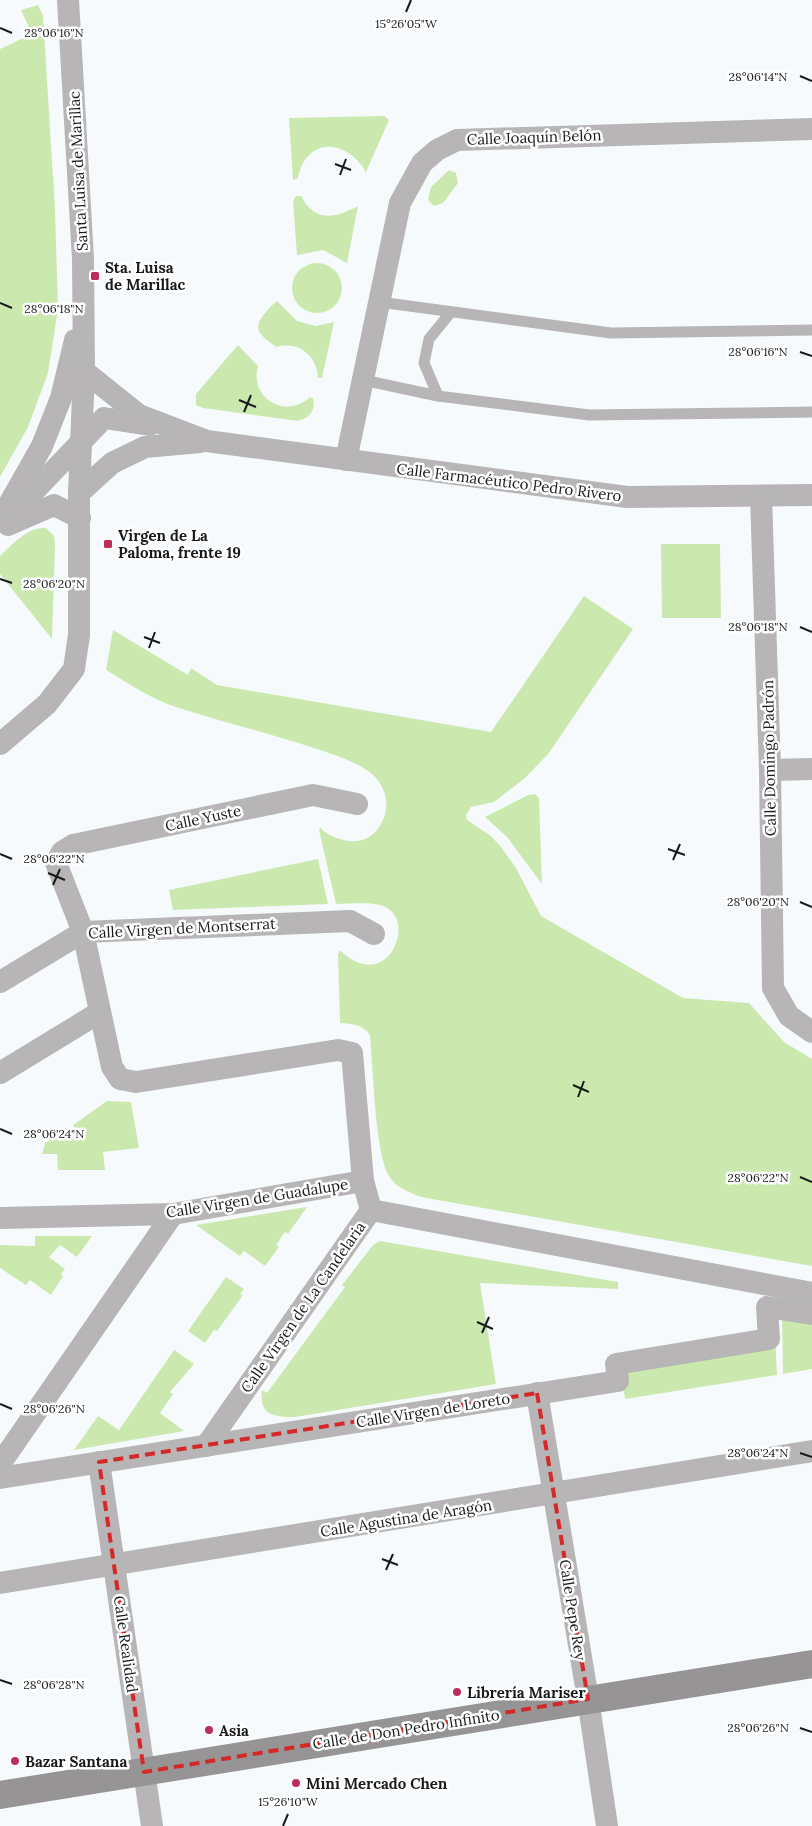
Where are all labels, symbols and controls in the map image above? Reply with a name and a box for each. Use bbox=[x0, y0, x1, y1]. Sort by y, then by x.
text: 15°26'05"W bbox=[375, 16, 438, 31]
text: 28°06'16"N bbox=[24, 25, 84, 40]
text: 28°06'14"N bbox=[729, 69, 787, 84]
street label: Santa Luisa de Marillac bbox=[64, 90, 92, 252]
street label: Calle Joaquín Belón bbox=[466, 125, 602, 149]
place label: Sta. Luisa de Marillac bbox=[105, 258, 186, 294]
marker: Sta. Luisa de Marillac bbox=[89, 270, 101, 282]
text: 28°06'18"N bbox=[24, 301, 84, 316]
text: 28°06'16"N bbox=[728, 344, 788, 359]
street label: Calle Farmacéutico Pedro Rivero bbox=[395, 459, 623, 505]
place label: Virgen de La Paloma, frente 19 bbox=[118, 526, 241, 562]
marker: Virgen de La Paloma, frente 19 bbox=[102, 538, 114, 550]
text: 28°06'20"N bbox=[23, 576, 85, 591]
text: 28°06'18"N bbox=[728, 619, 788, 634]
street label: Calle Domingo Padrón bbox=[758, 680, 780, 836]
street label: Calle Yuste bbox=[163, 801, 243, 835]
text: 28°06'22"N bbox=[23, 851, 85, 866]
text: 28°06'20"N bbox=[727, 894, 789, 909]
street label: Calle Virgen de Montserrat bbox=[88, 914, 276, 942]
text: 28°06'24"N bbox=[24, 1126, 84, 1141]
text: 28°06'22"N bbox=[727, 1170, 789, 1185]
street label: Calle Virgen de Guadalupe bbox=[165, 1174, 349, 1222]
street label: Calle Virgen de La Candelaria bbox=[237, 1218, 370, 1396]
street label: Calle Virgen de Loreto bbox=[355, 1388, 512, 1432]
text: 28°06'26"N bbox=[23, 1401, 85, 1416]
text: 28°06'24"N bbox=[728, 1445, 788, 1460]
street label: Calle Agustina de Aragón bbox=[319, 1495, 493, 1541]
street label: Calle Pepe Rey bbox=[556, 1558, 590, 1662]
street label: Calle Realidad bbox=[110, 1594, 142, 1694]
text: 28°06'28"N bbox=[23, 1677, 85, 1692]
place label: Librería Mariser bbox=[467, 1683, 586, 1702]
marker: Librería Mariser bbox=[451, 1686, 463, 1698]
street label: Calle de Don Pedro Infinito bbox=[311, 1705, 501, 1753]
text: 28°06'26"N bbox=[727, 1720, 789, 1735]
place label: Asia bbox=[219, 1721, 249, 1740]
marker: Asia bbox=[203, 1724, 215, 1736]
place label: Bazar Santana bbox=[25, 1752, 127, 1771]
marker: Bazar Santana bbox=[9, 1755, 21, 1767]
place label: Mini Mercado Chen bbox=[306, 1774, 448, 1793]
marker: Mini Mercado Chen bbox=[290, 1777, 302, 1789]
text: 15°26'10"W bbox=[258, 1794, 319, 1809]

